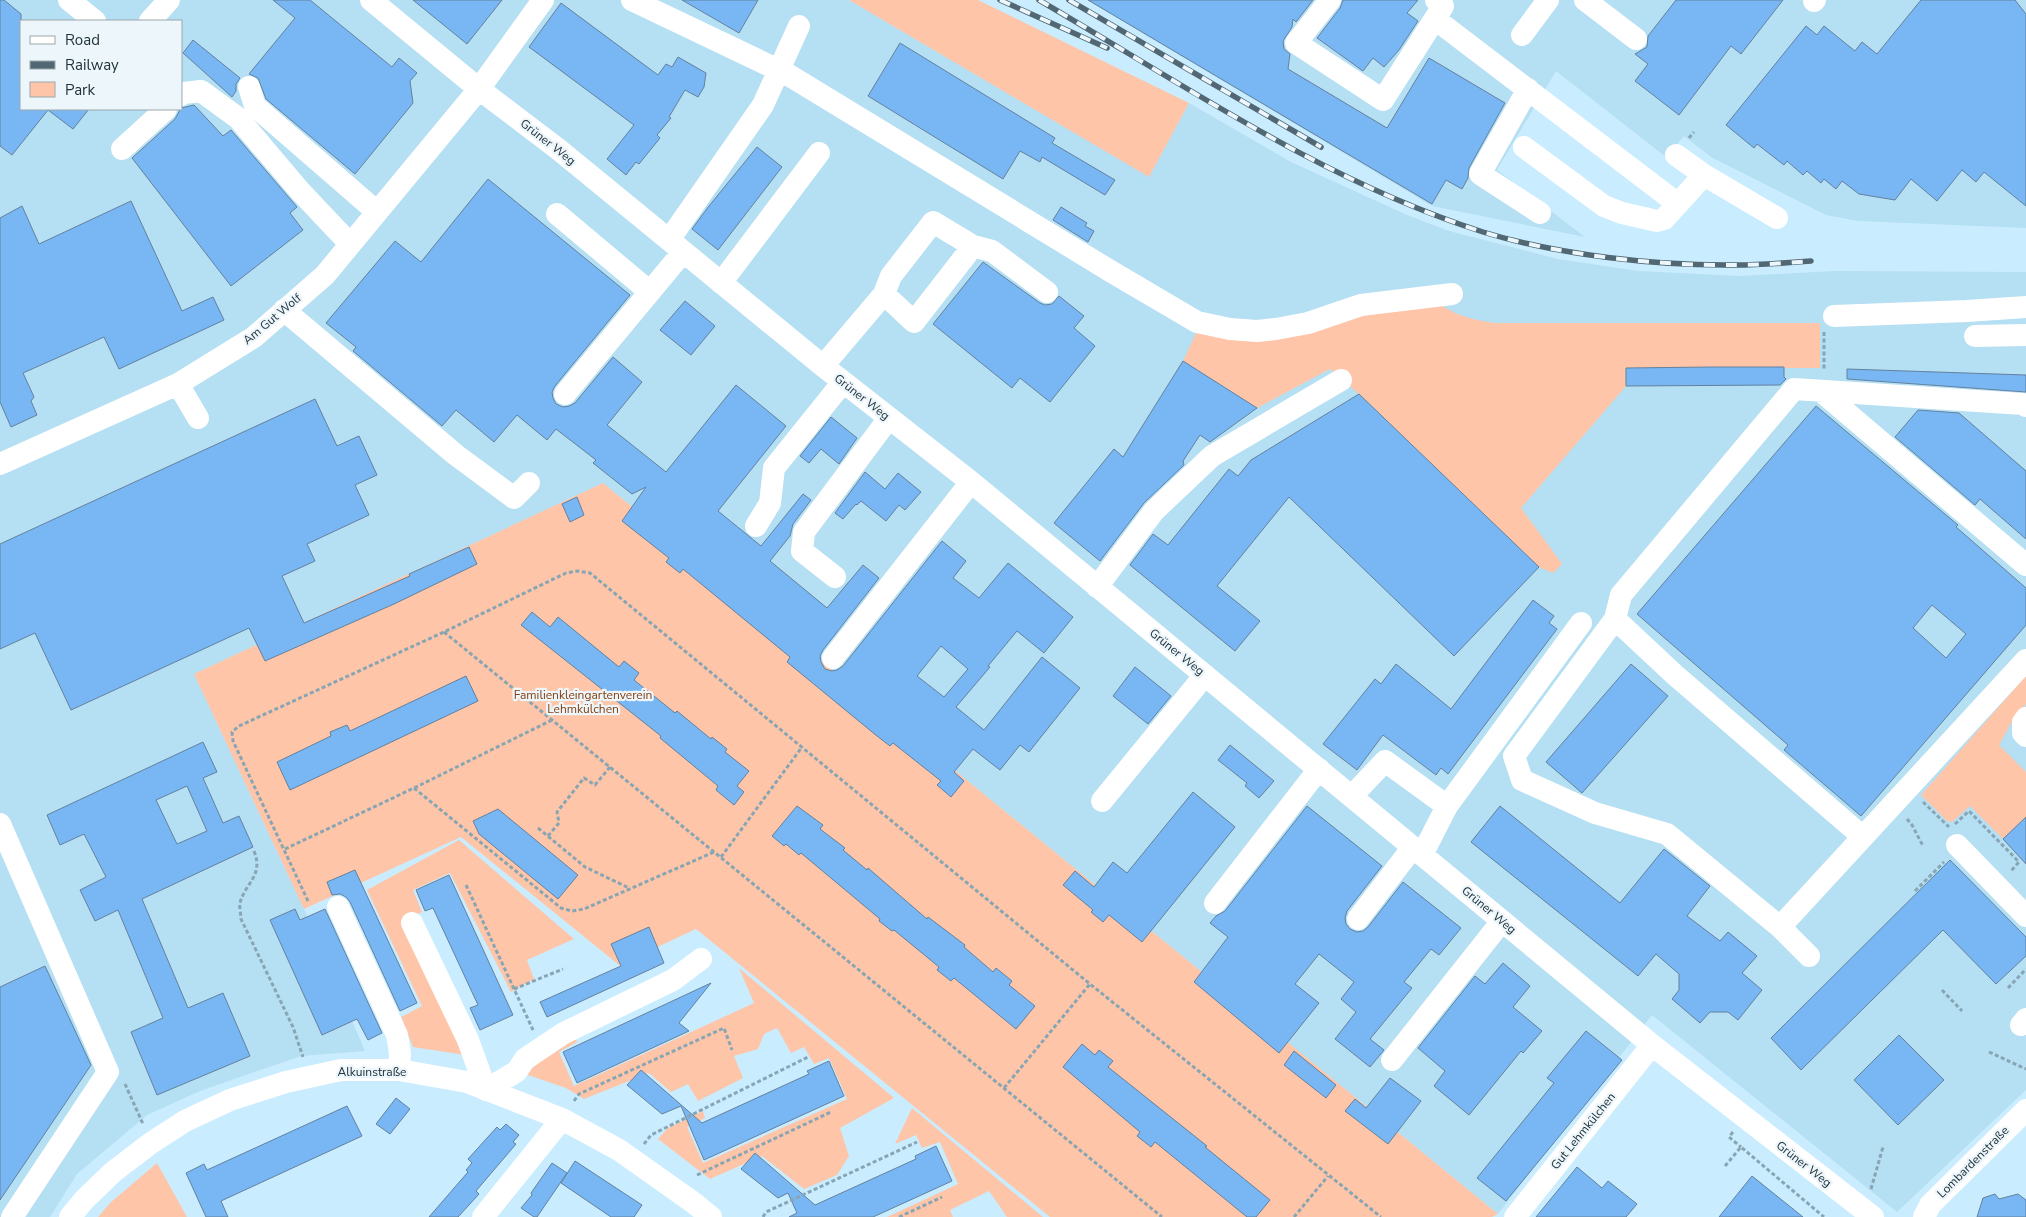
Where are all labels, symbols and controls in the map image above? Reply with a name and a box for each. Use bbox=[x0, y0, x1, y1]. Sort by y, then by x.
legend bbox=[20, 20, 182, 110]
text: Road bbox=[65, 30, 100, 50]
text: Railway bbox=[65, 55, 119, 75]
text: Park bbox=[65, 80, 95, 100]
street label: Grüner Weg bbox=[517, 115, 579, 169]
street label: Am Gut Wolf bbox=[239, 289, 305, 348]
street label: Grüner Weg bbox=[831, 370, 893, 424]
street label: Grüner Weg bbox=[1146, 625, 1208, 679]
park label: Familienkleingartenverein Lehmkülchen bbox=[514, 687, 652, 717]
street label: Grüner Weg bbox=[1458, 883, 1520, 937]
street label: Alkuinstraße bbox=[338, 1064, 406, 1080]
street label: Gut Lehmkülchen bbox=[1547, 1089, 1619, 1173]
street label: Lombardenstraße bbox=[1934, 1123, 2012, 1201]
street label: Grüner Weg bbox=[1773, 1137, 1835, 1191]

